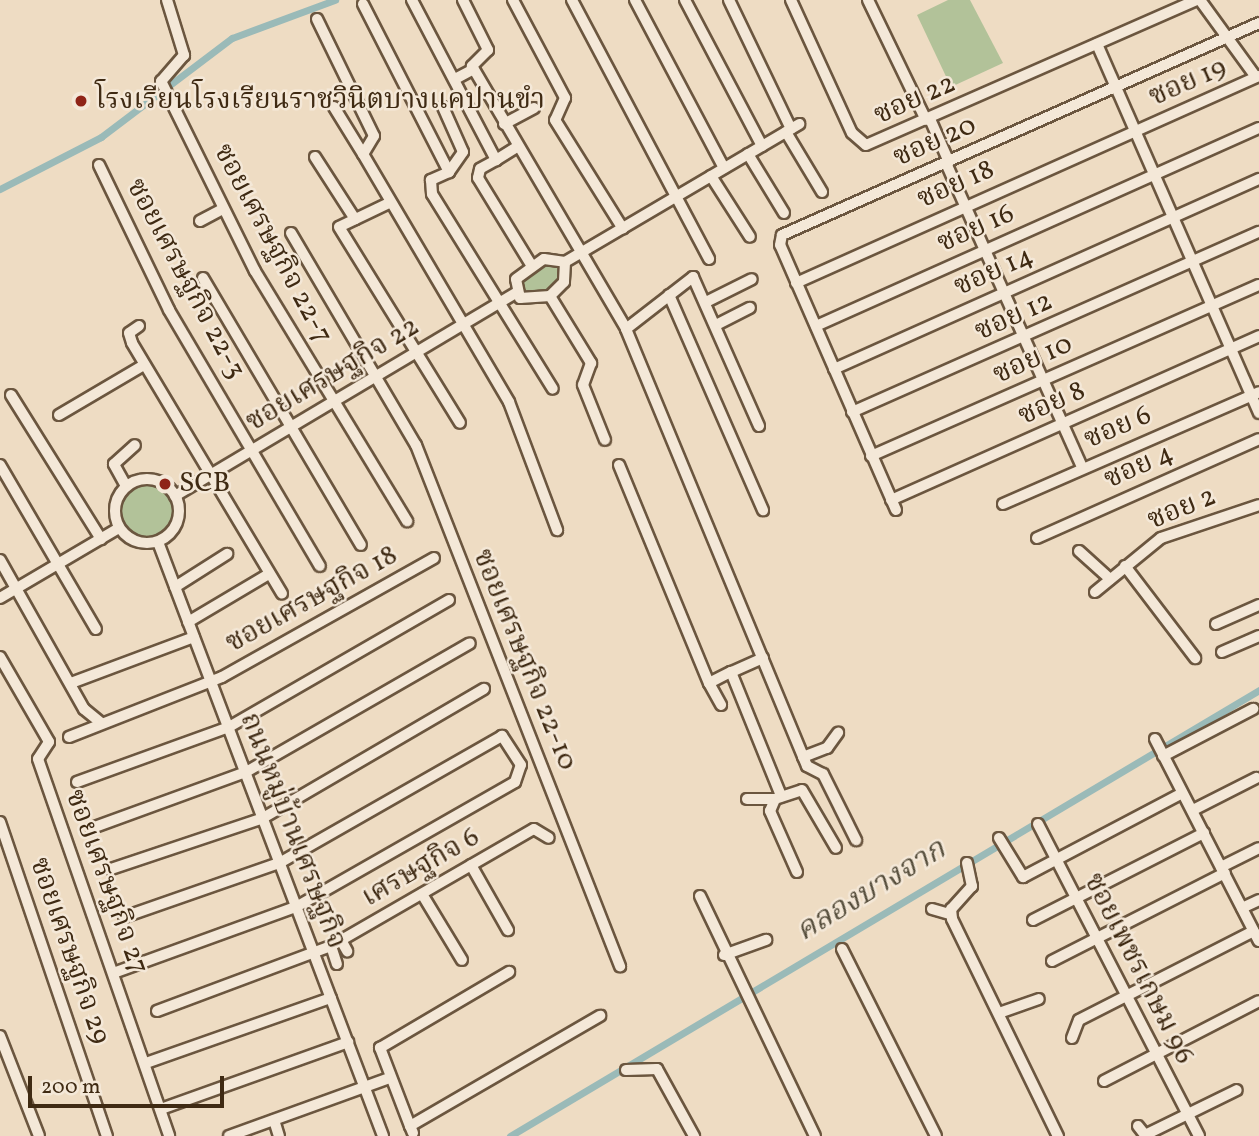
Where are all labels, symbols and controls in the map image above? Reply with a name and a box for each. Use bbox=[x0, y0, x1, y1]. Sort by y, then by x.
street label: ซอย 19 bbox=[1144, 51, 1232, 115]
street label: ซอย 22 bbox=[869, 67, 961, 133]
place label: โรงเรียนโรงเรียนราชวินิตบางแคปานขำ bbox=[95, 84, 545, 118]
marker: โรงเรียนโรงเรียนราชวินิตบางแคปานขำ bbox=[73, 93, 89, 109]
street label: ซอย 20 bbox=[888, 109, 982, 175]
street label: ซอยเศรษฐกิจ 22-7 bbox=[205, 138, 339, 350]
street label: ซอย 18 bbox=[912, 153, 1000, 217]
street label: ซอยเศรษฐกิจ 22-3 bbox=[118, 173, 252, 385]
street label: ซอย 16 bbox=[932, 197, 1020, 261]
street label: ซอย 14 bbox=[949, 240, 1039, 304]
street label: ซอย 12 bbox=[970, 285, 1058, 349]
street label: ซอยเศรษฐกิจ 22 bbox=[240, 310, 426, 440]
street label: ซอย 10 bbox=[988, 328, 1078, 392]
street label: ซอย 8 bbox=[1013, 374, 1091, 434]
street label: ซอย 6 bbox=[1079, 399, 1157, 457]
street label: ซอย 4 bbox=[1099, 437, 1179, 497]
place label: SCB bbox=[179, 467, 230, 501]
marker: SCB bbox=[157, 476, 173, 492]
street label: ซอย 2 bbox=[1143, 480, 1221, 538]
street label: ซอยเศรษฐกิจ 18 bbox=[220, 539, 404, 661]
street label: ซอยเศรษฐกิจ 22-10 bbox=[464, 545, 584, 775]
street label: ถนนหมู่บ้านเศรษฐกิจ bbox=[232, 708, 352, 954]
street label: ซอยเศรษฐกิจ 27 bbox=[57, 785, 155, 979]
street label: เศรษฐกิจ 6 bbox=[356, 821, 486, 915]
water label: คลองบางจาก bbox=[790, 832, 952, 950]
street label: ซอยเศรษฐกิจ 29 bbox=[21, 853, 117, 1049]
street label: ซอยเพชรเกษม 96 bbox=[1075, 868, 1201, 1070]
scale bar bbox=[32, 1062, 228, 1106]
text: 200 m bbox=[41, 1073, 101, 1102]

